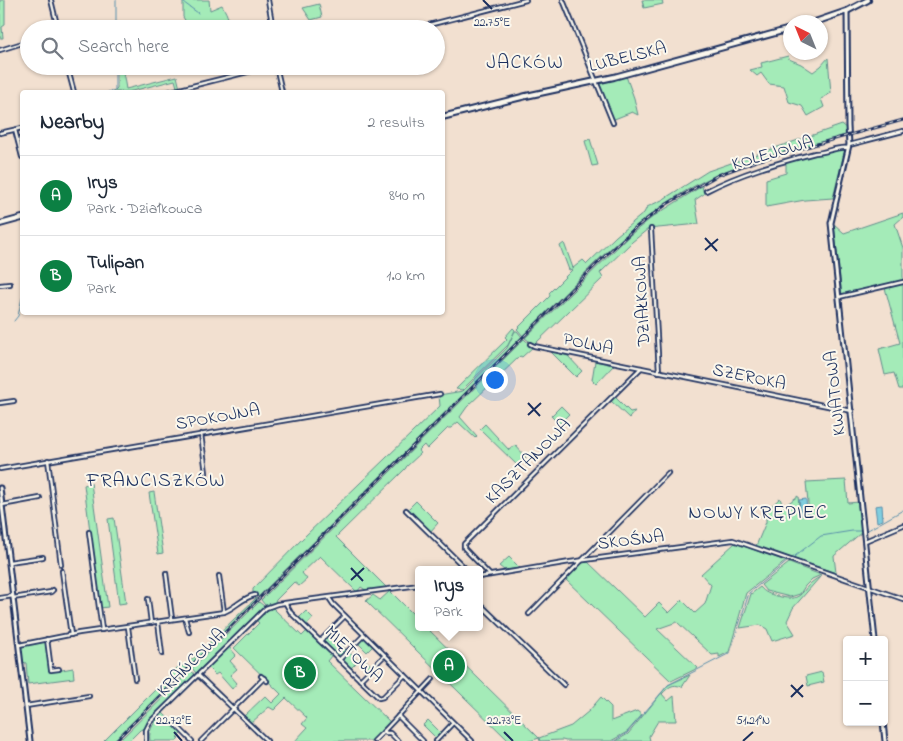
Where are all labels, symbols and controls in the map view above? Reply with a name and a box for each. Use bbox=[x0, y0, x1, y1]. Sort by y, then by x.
text: 22.75°E bbox=[474, 14, 510, 32]
north arrow bbox=[783, 15, 828, 60]
search box bbox=[20, 20, 445, 75]
icon: search bbox=[38, 34, 66, 62]
text: Search here bbox=[78, 34, 169, 61]
street label: LUBELSKA bbox=[586, 36, 670, 80]
district label: JACKÓW bbox=[486, 49, 564, 78]
text: Nearby bbox=[40, 108, 104, 138]
text: 2 results bbox=[367, 111, 425, 135]
street label: KOLEJOWA bbox=[729, 130, 817, 178]
text: Irys bbox=[87, 170, 118, 197]
text: A bbox=[51, 184, 61, 208]
text: 840 m bbox=[389, 184, 425, 208]
text: Park · Działkowca bbox=[87, 197, 202, 221]
text: Tulipan bbox=[87, 250, 144, 277]
street label: DZIAŁKOWA bbox=[628, 255, 658, 348]
text: B bbox=[51, 264, 61, 288]
text: 1.0 km bbox=[386, 264, 425, 288]
text: Park bbox=[87, 277, 116, 301]
street label: POLNA bbox=[560, 327, 616, 363]
street label: KWIATOWA bbox=[819, 349, 853, 437]
street label: SZEROKA bbox=[710, 358, 788, 398]
your location bbox=[482, 367, 508, 393]
street label: SPOKOJNA bbox=[174, 398, 262, 438]
street label: KASZTANOWA bbox=[480, 413, 578, 511]
district label: FRANCISZKÓW bbox=[85, 467, 226, 496]
district label: NOWY KRĘPIEC bbox=[688, 499, 828, 528]
street label: SKOŚNA bbox=[596, 524, 666, 558]
popup bbox=[415, 566, 483, 631]
text: Irys bbox=[434, 573, 464, 600]
text: Park bbox=[434, 600, 463, 624]
street label: MIĘTOWA bbox=[318, 620, 388, 690]
street label: KRAŃCOWA bbox=[152, 623, 232, 703]
map controls bbox=[843, 636, 888, 726]
button: + bbox=[843, 636, 888, 681]
pin: A bbox=[433, 647, 465, 685]
pin: B bbox=[284, 654, 316, 692]
button: − bbox=[843, 681, 888, 726]
text: 22.72°E bbox=[156, 712, 192, 730]
text: 22.73°E bbox=[487, 712, 521, 730]
text: 51.21°N bbox=[736, 712, 770, 730]

